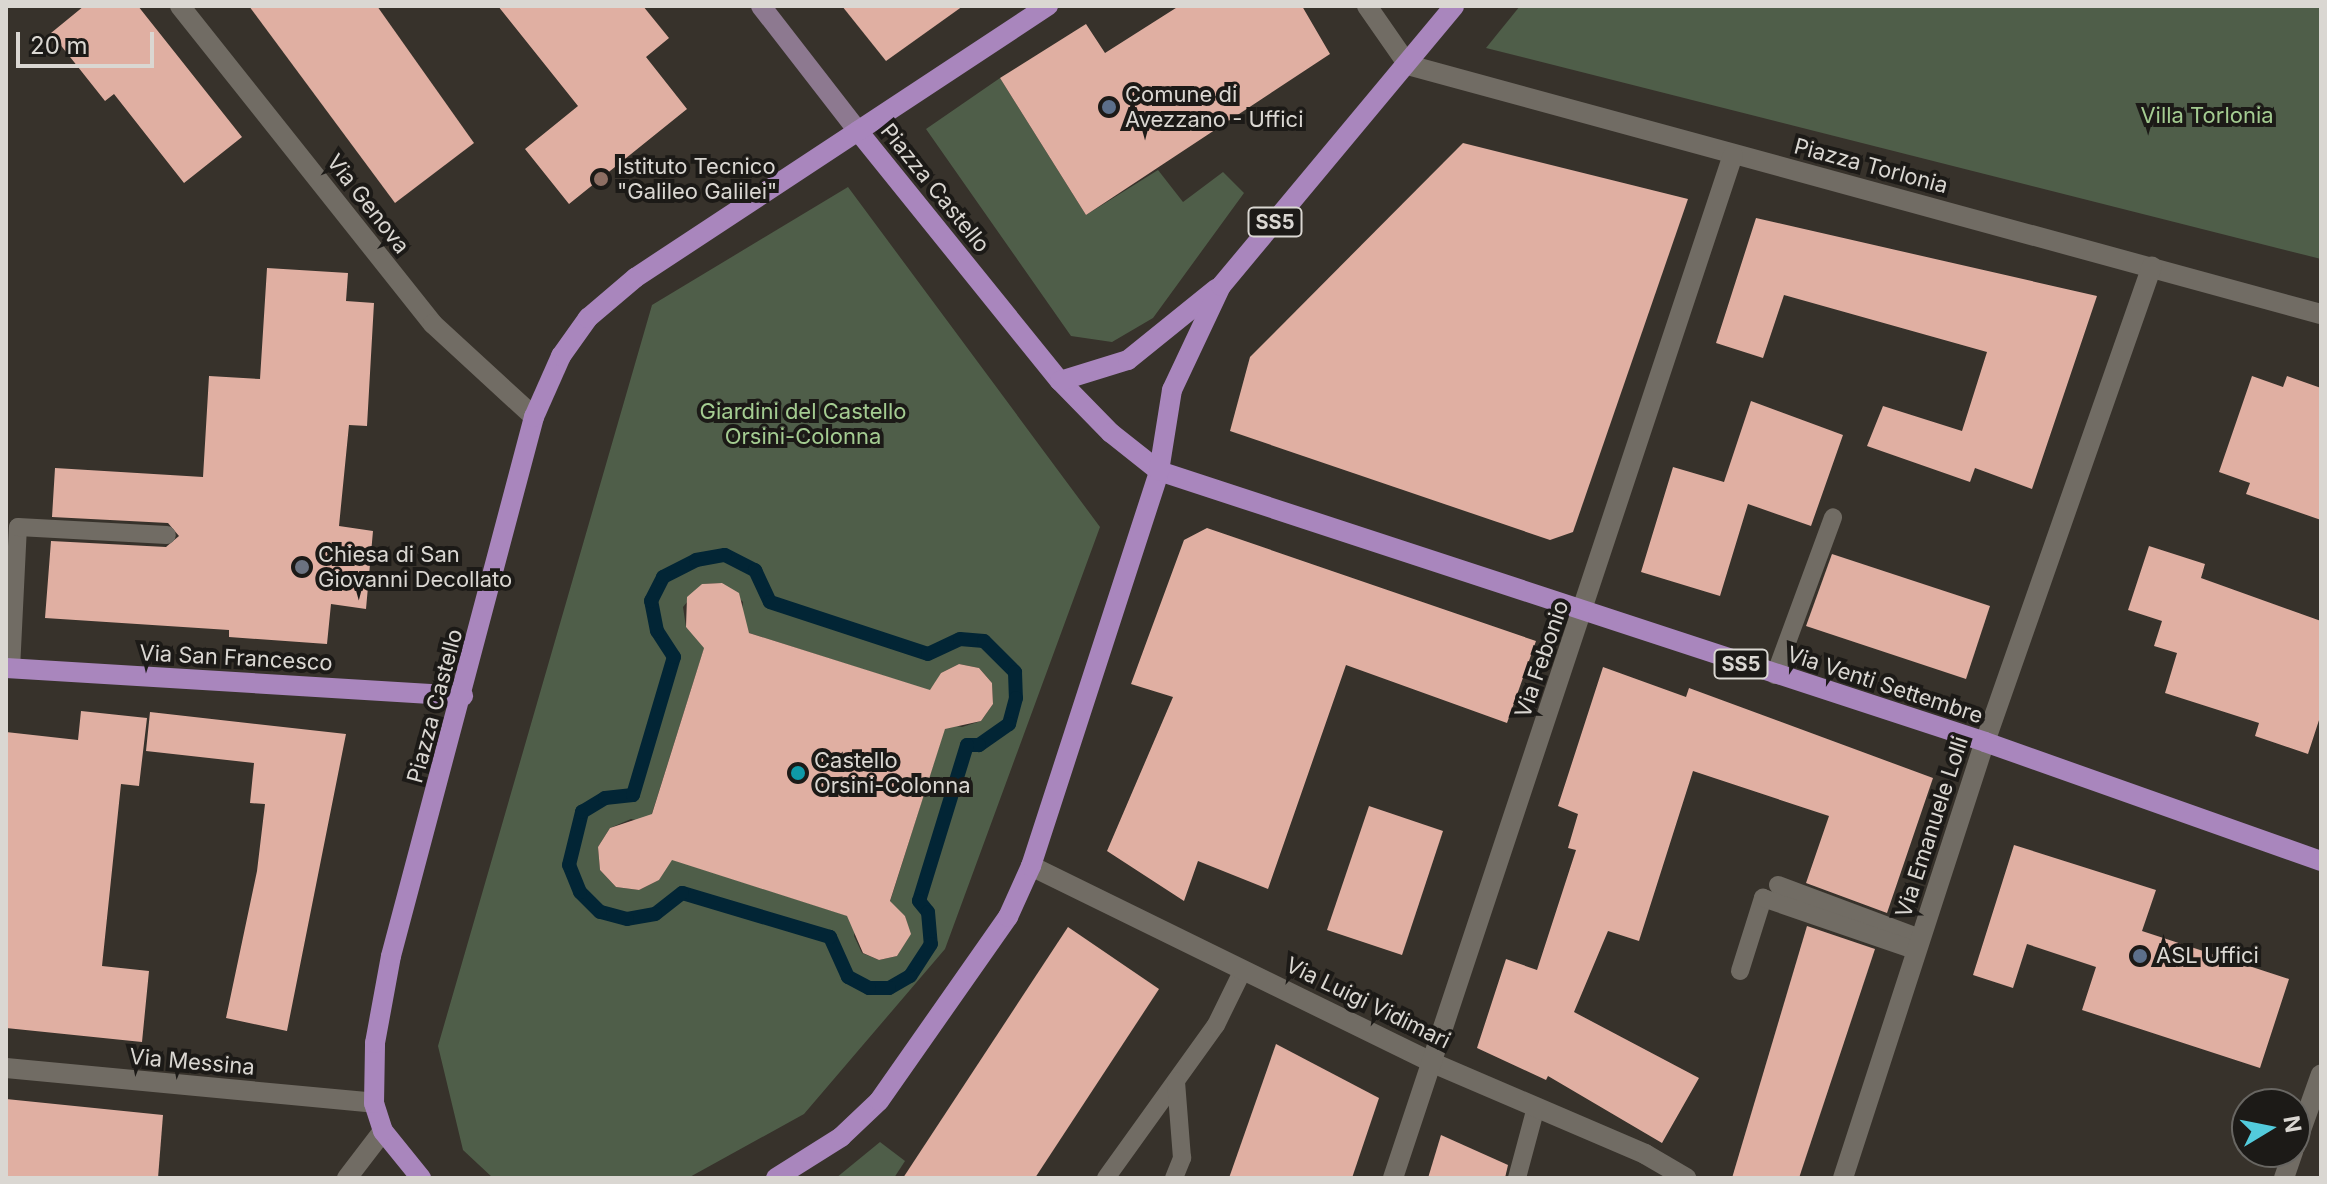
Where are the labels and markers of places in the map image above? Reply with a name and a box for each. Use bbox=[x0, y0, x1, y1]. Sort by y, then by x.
place label: Comune di Avezzano - Uffici bbox=[1125, 81, 1303, 132]
marker: Comune di Avezzano - Uffici bbox=[1100, 98, 1118, 116]
place label: Istituto Tecnico "Galileo Galilei" bbox=[617, 153, 777, 204]
marker: Istituto Tecnico "Galileo Galilei" bbox=[592, 170, 610, 188]
place label: Chiesa di San Giovanni Decollato bbox=[318, 541, 512, 592]
marker: Chiesa di San Giovanni Decollato bbox=[293, 558, 311, 576]
place label: Castello Orsini-Colonna bbox=[814, 747, 971, 798]
marker: Castello Orsini-Colonna bbox=[789, 764, 807, 782]
place label: ASL Uffici bbox=[2156, 943, 2259, 969]
marker: ASL Uffici bbox=[2131, 947, 2149, 965]

